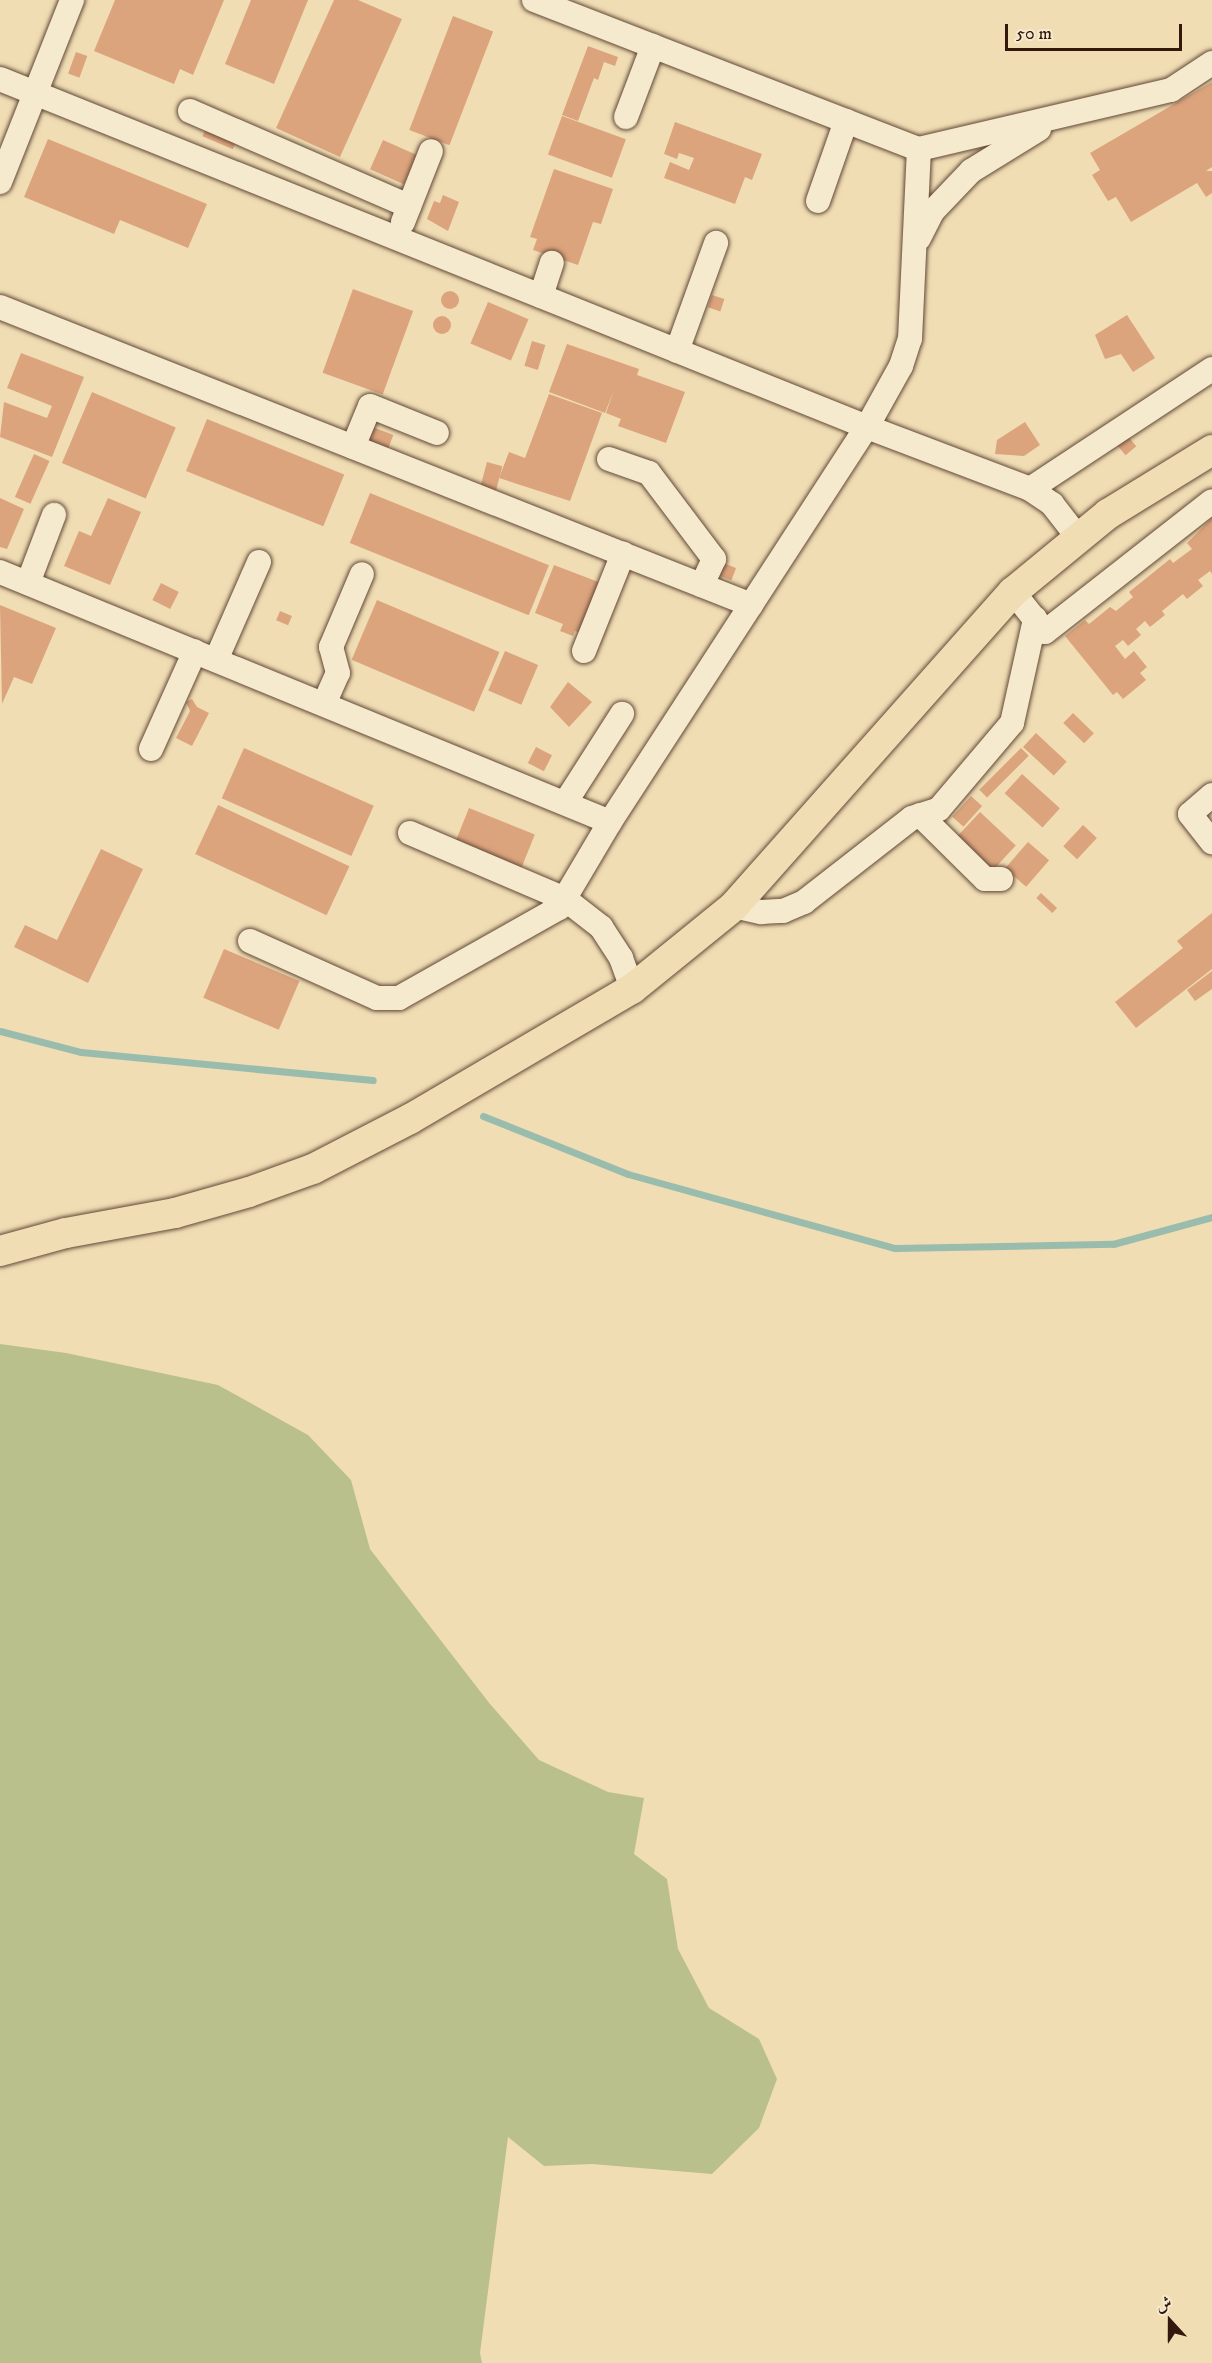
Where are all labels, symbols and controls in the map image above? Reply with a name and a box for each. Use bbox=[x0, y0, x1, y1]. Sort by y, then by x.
scale bar bbox=[1008, 12, 1185, 50]
text: 50 m bbox=[1016, 23, 1052, 45]
north arrow bbox=[1140, 2291, 1200, 2351]
text: ش bbox=[1153, 2292, 1175, 2316]

